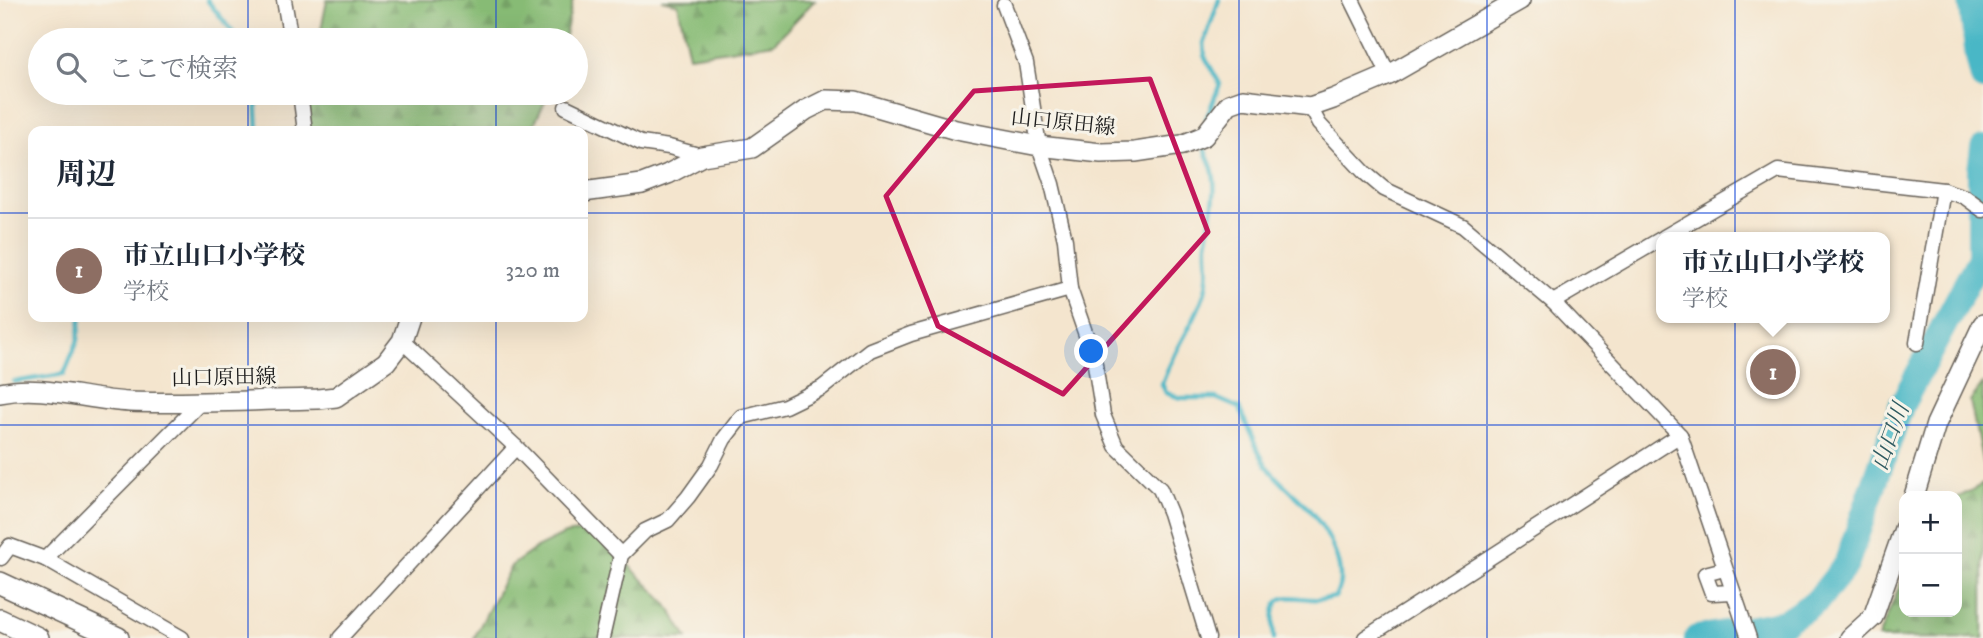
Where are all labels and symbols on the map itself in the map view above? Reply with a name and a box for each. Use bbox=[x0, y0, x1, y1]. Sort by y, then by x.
street label: 山口原田線 bbox=[1009, 105, 1117, 141]
your location bbox=[1074, 334, 1108, 368]
pin: 1 bbox=[1750, 346, 1796, 398]
street label: 山口原田線 bbox=[171, 364, 277, 392]
water label: 山口川 bbox=[1866, 397, 1917, 474]

